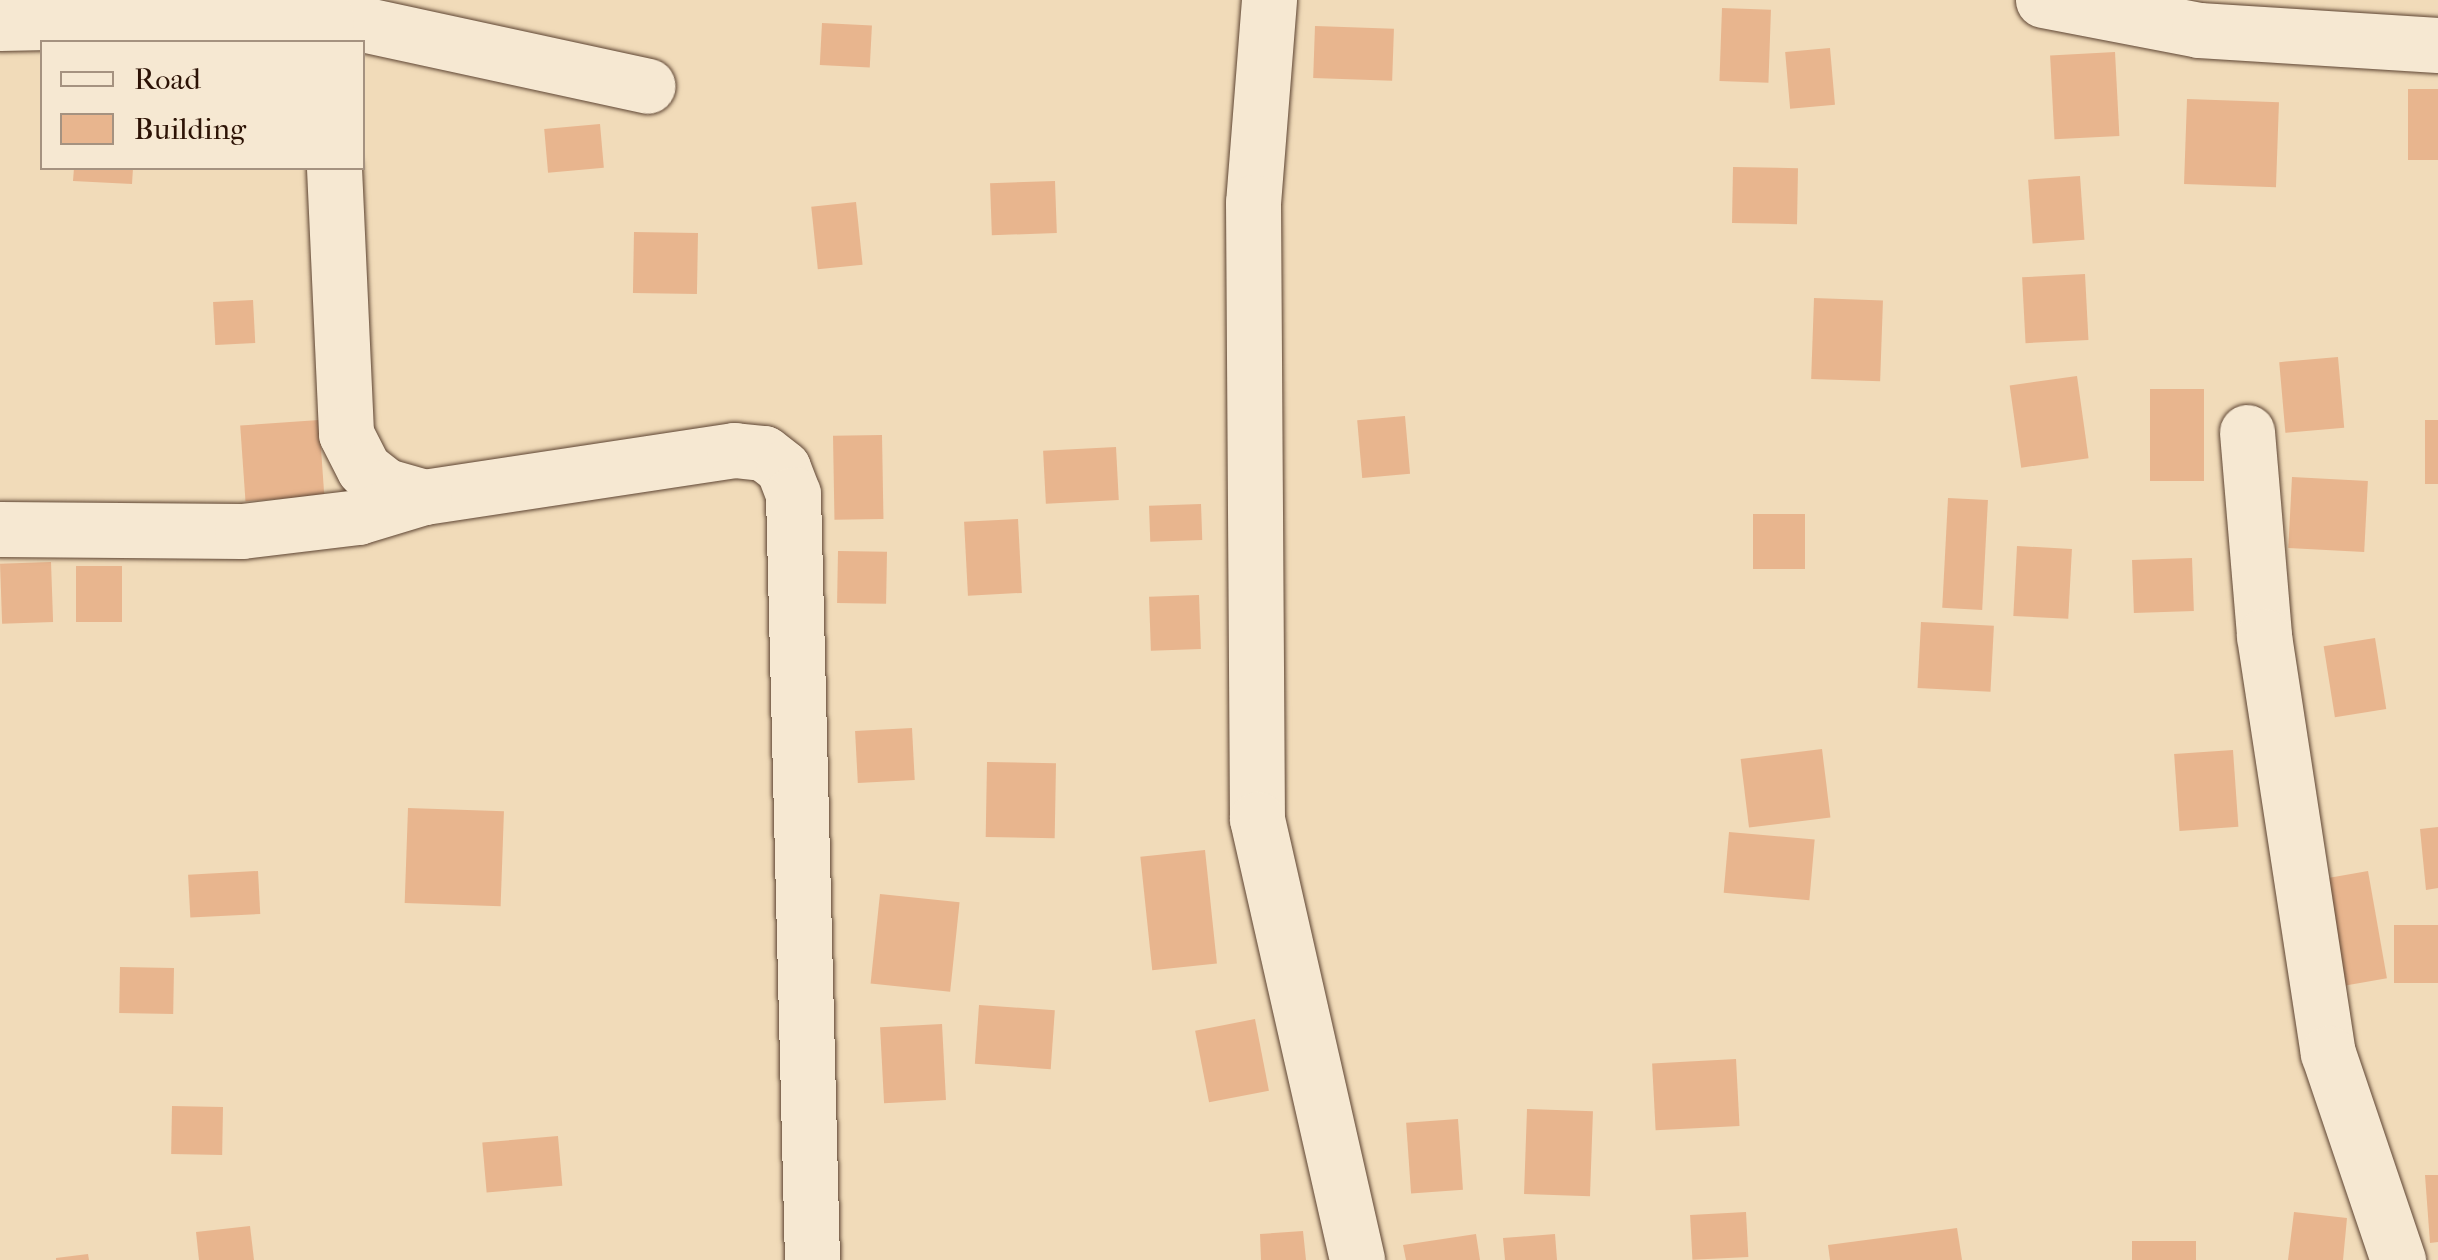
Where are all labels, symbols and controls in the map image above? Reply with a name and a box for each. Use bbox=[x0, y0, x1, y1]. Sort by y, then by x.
legend bbox=[40, 40, 365, 170]
text: Road bbox=[134, 62, 201, 97]
text: Building bbox=[134, 112, 246, 147]

